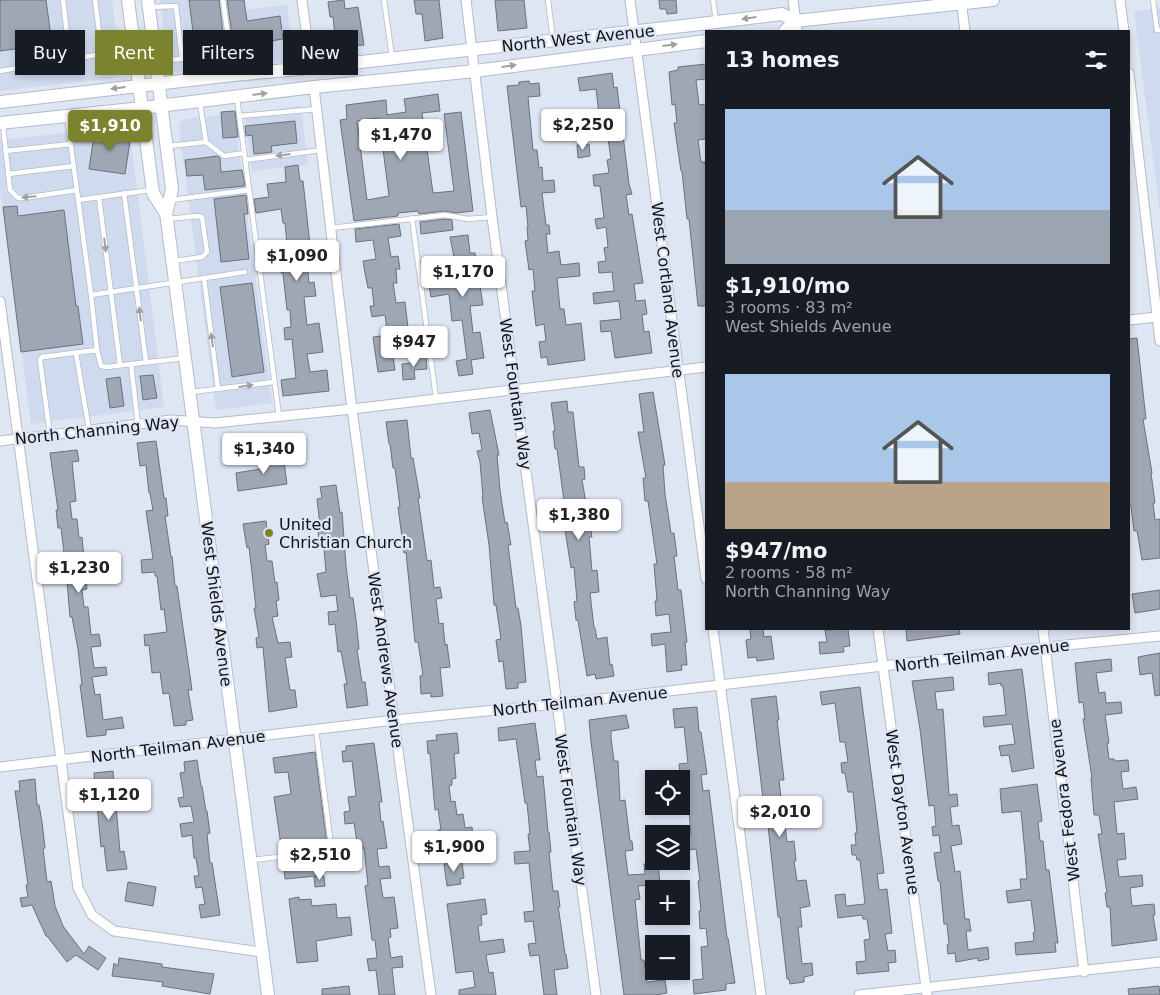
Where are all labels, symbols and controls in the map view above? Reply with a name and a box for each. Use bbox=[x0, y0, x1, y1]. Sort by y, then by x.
one-way arrow bbox=[741, 14, 757, 22]
street label: North West Avenue bbox=[501, 21, 655, 56]
chip: Buy bbox=[15, 30, 85, 75]
chip: Rent bbox=[95, 30, 173, 75]
chip: Filters bbox=[183, 30, 273, 75]
chip: New bbox=[283, 30, 358, 75]
one-way arrow bbox=[662, 41, 678, 49]
icon: filters bbox=[1082, 46, 1110, 74]
text: 13 homes bbox=[725, 48, 840, 72]
one-way arrow bbox=[501, 62, 517, 70]
one-way arrow bbox=[110, 84, 126, 92]
one-way arrow bbox=[252, 90, 268, 98]
pin: $2,250 bbox=[542, 108, 624, 151]
pin: $1,910 bbox=[69, 110, 151, 152]
text: $2,250 bbox=[552, 115, 614, 134]
text: $1,910 bbox=[79, 116, 141, 135]
pin: $1,470 bbox=[360, 119, 442, 161]
text: $1,470 bbox=[370, 125, 432, 144]
icon: home bbox=[873, 142, 963, 232]
one-way arrow bbox=[275, 151, 291, 159]
one-way arrow bbox=[20, 193, 36, 201]
street label: West Cortland Avenue bbox=[647, 201, 688, 379]
one-way arrow bbox=[101, 238, 109, 254]
pin: $1,090 bbox=[256, 240, 338, 282]
text: $1,090 bbox=[266, 246, 328, 265]
pin: $1,170 bbox=[422, 256, 504, 298]
text: $1,170 bbox=[432, 262, 494, 281]
text: $1,910/mo bbox=[725, 274, 850, 298]
text: 3 rooms · 83 m² bbox=[725, 298, 853, 317]
one-way arrow bbox=[136, 306, 144, 322]
street label: West Fountain Way bbox=[495, 317, 536, 471]
text: West Shields Avenue bbox=[725, 317, 891, 336]
pin: $947 bbox=[384, 326, 444, 368]
one-way arrow bbox=[208, 332, 216, 348]
text: $947 bbox=[392, 332, 436, 351]
one-way arrow bbox=[239, 382, 255, 390]
icon: home bbox=[873, 407, 963, 497]
street label: North Channing Way bbox=[14, 412, 180, 449]
pin: $1,340 bbox=[223, 432, 305, 475]
text: $1,340 bbox=[233, 439, 295, 458]
pin: $1,380 bbox=[538, 498, 620, 541]
text: $1,380 bbox=[548, 505, 610, 524]
place label: United Christian Church bbox=[279, 515, 412, 552]
street label: West Shields Avenue bbox=[197, 520, 236, 688]
marker: United Christian Church bbox=[263, 527, 275, 539]
text: $947/mo bbox=[725, 539, 827, 563]
pin: $1,230 bbox=[38, 552, 120, 594]
text: $1,230 bbox=[48, 558, 110, 577]
text: 2 rooms · 58 m² bbox=[725, 563, 853, 582]
street label: West Andrews Avenue bbox=[364, 571, 407, 749]
text: North Channing Way bbox=[725, 582, 890, 601]
street label: North Teilman Avenue bbox=[894, 635, 1070, 676]
street label: North Teilman Avenue bbox=[492, 683, 668, 720]
street label: West Fedora Avenue bbox=[1045, 718, 1084, 882]
street label: North Teilman Avenue bbox=[90, 726, 266, 767]
street label: West Dayton Avenue bbox=[881, 728, 924, 896]
street label: West Fountain Way bbox=[550, 733, 591, 887]
map controls bbox=[645, 770, 690, 980]
button: locate bbox=[645, 770, 690, 815]
pin: $1,120 bbox=[68, 778, 150, 821]
text: $1,120 bbox=[78, 785, 140, 804]
pin: $2,010 bbox=[739, 796, 821, 838]
text: $2,010 bbox=[749, 802, 811, 821]
button: layers bbox=[645, 825, 690, 870]
pin: $1,900 bbox=[413, 830, 495, 873]
text: $1,900 bbox=[423, 837, 485, 856]
pin: $2,510 bbox=[279, 838, 361, 881]
text: $2,510 bbox=[289, 845, 351, 864]
button: + bbox=[645, 880, 690, 925]
button: − bbox=[645, 935, 690, 980]

